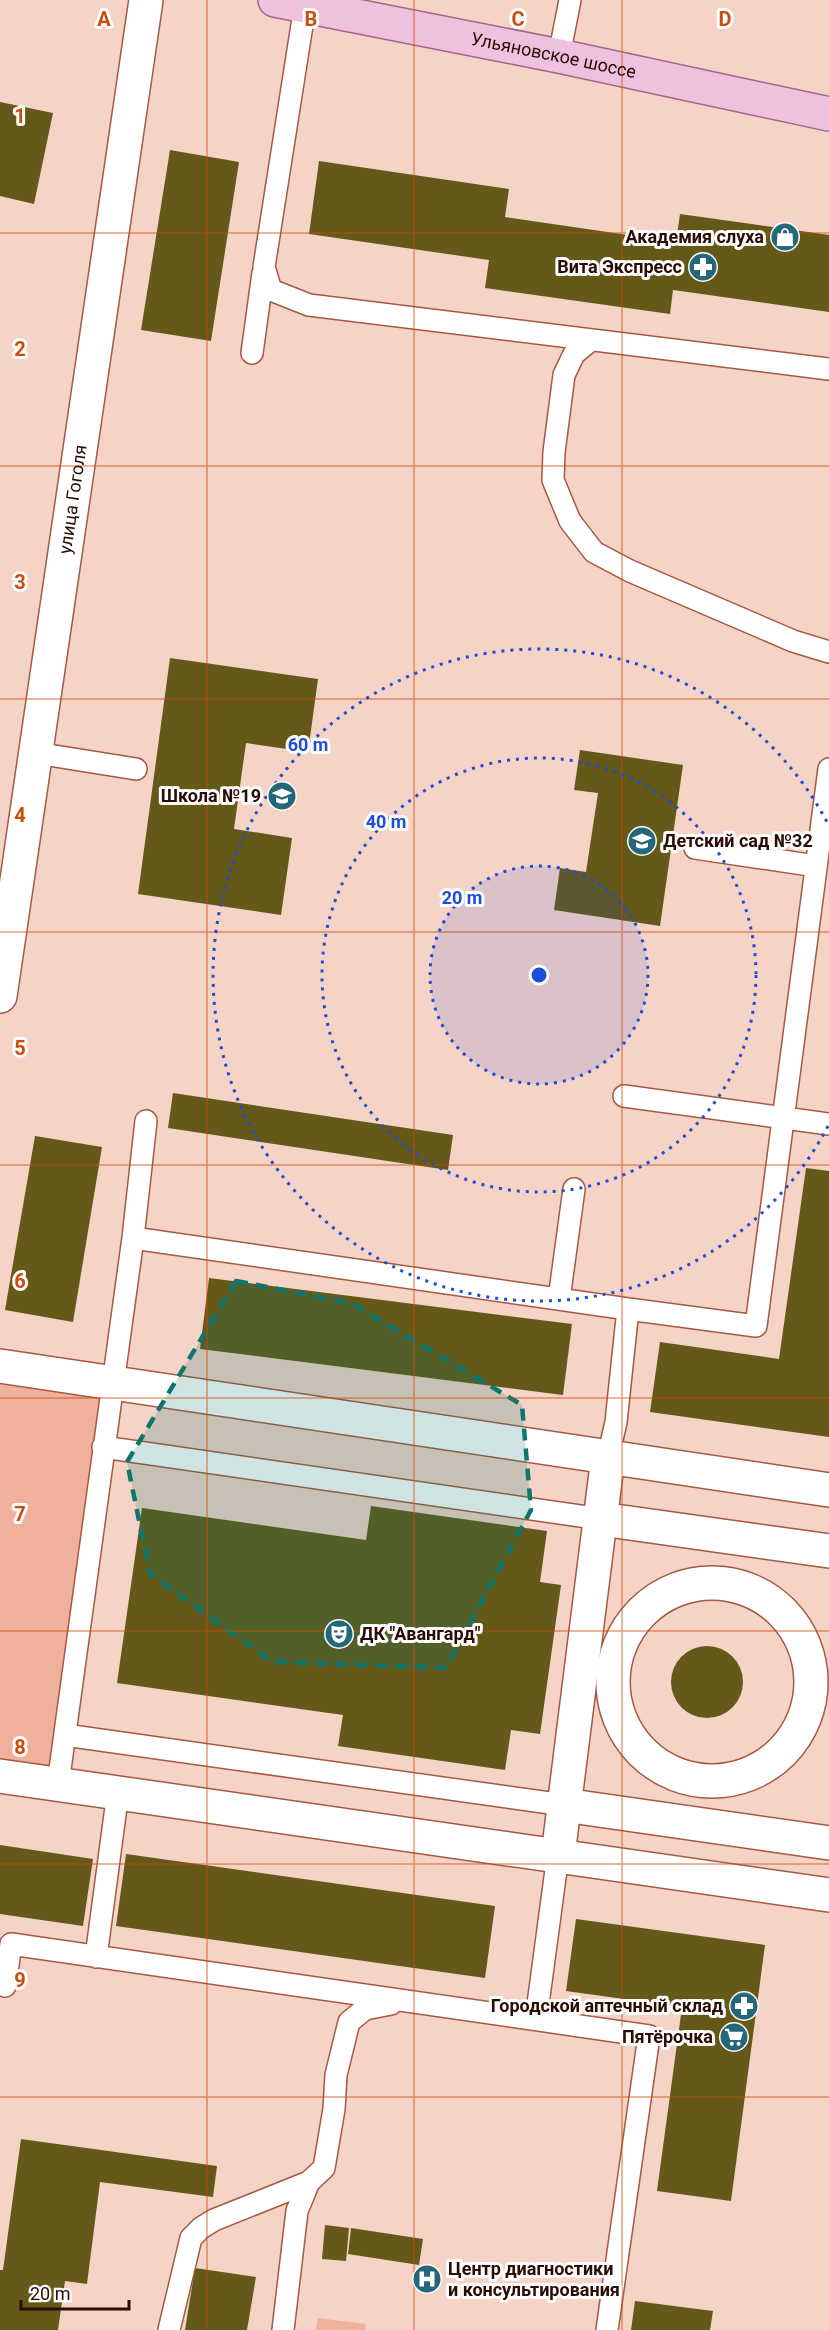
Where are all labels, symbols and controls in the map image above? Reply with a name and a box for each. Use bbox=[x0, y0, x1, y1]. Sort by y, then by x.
text: A bbox=[97, 7, 111, 31]
text: B bbox=[305, 7, 317, 31]
text: C bbox=[511, 7, 525, 31]
text: D bbox=[719, 7, 732, 31]
street label: Ульяновское шоссе bbox=[469, 28, 638, 82]
text: 1 bbox=[14, 104, 26, 128]
shop icon: Академия слуха bbox=[769, 221, 801, 253]
place label: Академия слуха bbox=[626, 226, 764, 247]
pharmacy icon: Вита Экспресс bbox=[687, 251, 719, 283]
place label: Вита Экспресс bbox=[557, 256, 682, 277]
text: 2 bbox=[14, 337, 26, 361]
street label: улица Гоголя bbox=[54, 443, 91, 555]
text: 3 bbox=[14, 570, 26, 594]
text: 60 m bbox=[288, 734, 328, 755]
school or university icon: Школа №19 bbox=[266, 780, 298, 812]
place label: Школа №19 bbox=[161, 785, 261, 806]
text: 4 bbox=[14, 803, 26, 827]
text: 40 m bbox=[366, 811, 406, 832]
school or university icon: Детский сад №32 bbox=[626, 825, 658, 857]
place label: Детский сад №32 bbox=[663, 830, 813, 851]
text: 20 m bbox=[442, 887, 482, 908]
centre of rings bbox=[529, 965, 549, 985]
text: 5 bbox=[14, 1036, 26, 1060]
text: 6 bbox=[14, 1269, 26, 1293]
text: 7 bbox=[14, 1502, 26, 1526]
theatre icon: ДК "Авангард" bbox=[323, 1618, 355, 1650]
place label: ДК "Авангард" bbox=[360, 1623, 481, 1644]
text: 8 bbox=[14, 1735, 26, 1759]
text: 9 bbox=[14, 1968, 26, 1992]
pharmacy icon: Городской аптечный склад bbox=[728, 1990, 760, 2022]
place label: Городской аптечный склад bbox=[491, 1995, 724, 2016]
supermarket icon: Пятёрочка bbox=[718, 2021, 750, 2053]
place label: Пятёрочка bbox=[622, 2026, 713, 2047]
place label: Центр диагностики и консультирования bbox=[448, 2258, 620, 2300]
hospital icon: Центр диагностики и консультирования bbox=[411, 2263, 443, 2295]
scale bar bbox=[21, 2273, 129, 2311]
text: 20 m bbox=[30, 2283, 70, 2304]

